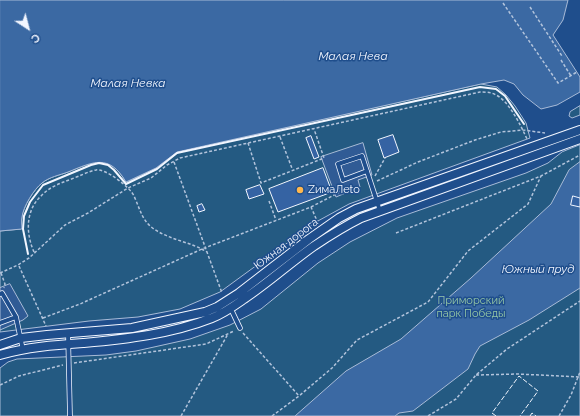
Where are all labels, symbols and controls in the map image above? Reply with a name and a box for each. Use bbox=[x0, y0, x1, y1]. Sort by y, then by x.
north arrow bbox=[8, 8, 48, 48]
text: С bbox=[28, 31, 42, 46]
water label: Малая Нева bbox=[318, 49, 388, 63]
water label: Малая Невка bbox=[90, 76, 166, 90]
place label: ZимаЛеtо bbox=[308, 183, 360, 197]
marker: ZимаЛеtо bbox=[295, 185, 305, 195]
street label: Южная дорога bbox=[251, 216, 321, 272]
water label: Южный пруд bbox=[502, 262, 574, 276]
park label: Приморский парк Победы bbox=[437, 294, 505, 320]

